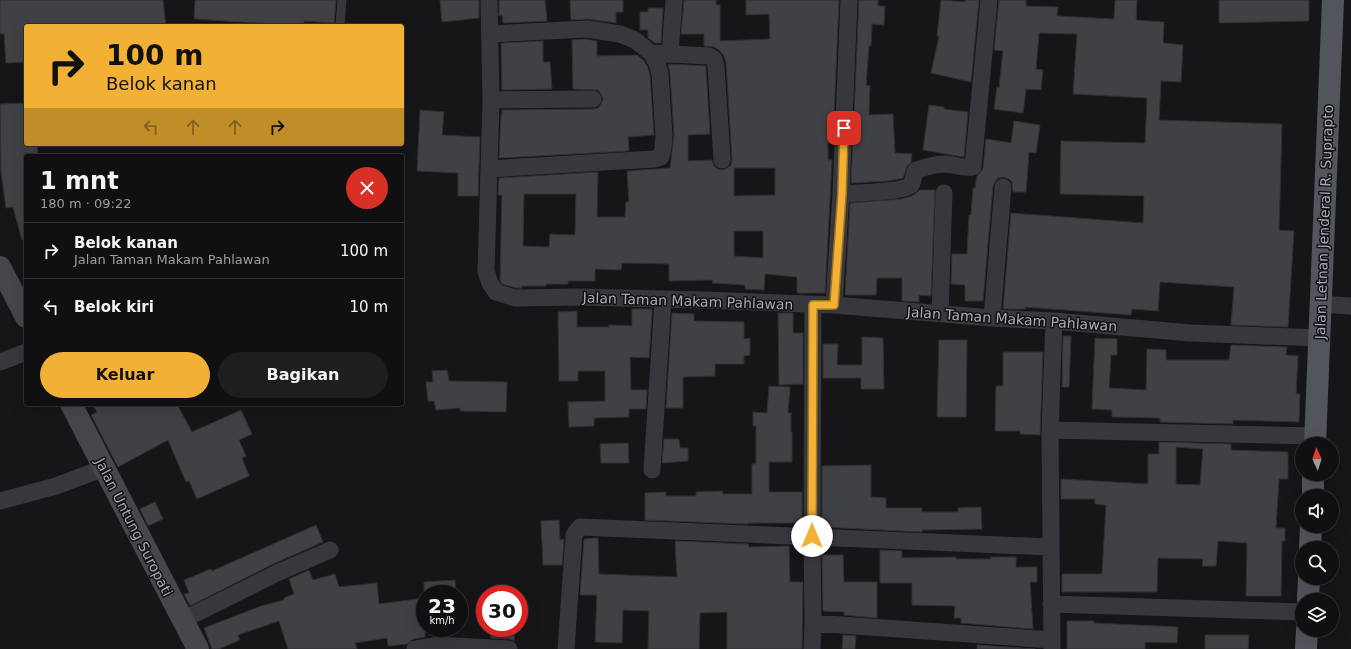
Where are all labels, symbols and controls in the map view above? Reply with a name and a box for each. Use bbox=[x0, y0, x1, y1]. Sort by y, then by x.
text: 100 m bbox=[106, 39, 203, 72]
icon: right bbox=[40, 40, 92, 92]
text: Belok kanan bbox=[106, 73, 217, 94]
street label: Jalan Letnan Jenderal R. Suprapto bbox=[1312, 104, 1336, 341]
pin bbox=[827, 111, 861, 145]
icon: left bbox=[140, 116, 162, 138]
icon: ahead bbox=[182, 116, 204, 138]
icon: ahead bbox=[224, 116, 246, 138]
icon: right bbox=[266, 116, 288, 138]
icon: arrive bbox=[833, 117, 855, 139]
text: 1 mnt bbox=[40, 167, 119, 195]
button: close bbox=[346, 167, 388, 209]
text: 180 m · 09:22 bbox=[40, 196, 131, 211]
text: Belok kanan bbox=[74, 234, 178, 252]
icon: right bbox=[40, 240, 62, 262]
text: 100 m bbox=[340, 242, 388, 260]
text: Jalan Taman Makam Pahlawan bbox=[74, 252, 270, 267]
street label: Jalan Taman Makam Pahlawan bbox=[581, 289, 794, 313]
icon: left bbox=[40, 296, 62, 318]
text: Belok kiri bbox=[74, 298, 154, 316]
text: 10 m bbox=[350, 298, 388, 316]
street label: Jalan Taman Makam Pahlawan bbox=[905, 304, 1118, 334]
button: Keluar bbox=[40, 352, 210, 398]
button: Bagikan bbox=[218, 352, 388, 398]
north arrow bbox=[1295, 437, 1339, 481]
map controls bbox=[1295, 437, 1339, 637]
street label: Jalan Untung Suropati bbox=[92, 454, 176, 599]
button: sound bbox=[1295, 489, 1339, 533]
position arrow bbox=[791, 515, 833, 557]
button: search bbox=[1295, 541, 1339, 585]
speed limit sign: 30 bbox=[476, 585, 528, 637]
button: layers bbox=[1295, 593, 1339, 637]
text: 23 bbox=[428, 594, 456, 618]
text: km/h bbox=[429, 615, 455, 626]

